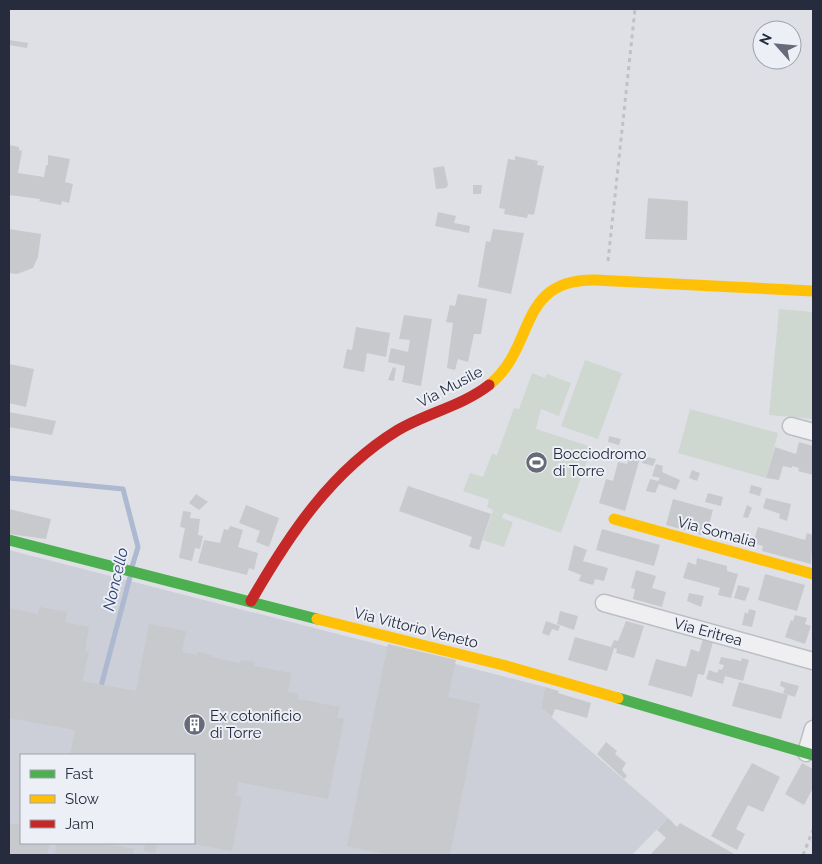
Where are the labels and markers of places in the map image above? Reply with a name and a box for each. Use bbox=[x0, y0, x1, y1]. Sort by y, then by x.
place label: Bocciodromo di Torre bbox=[553, 445, 647, 480]
sports icon: Bocciodromo di Torre bbox=[525, 451, 549, 475]
place label: Ex cotonificio di Torre bbox=[210, 707, 301, 742]
building icon: Ex cotonificio di Torre bbox=[182, 713, 206, 737]

